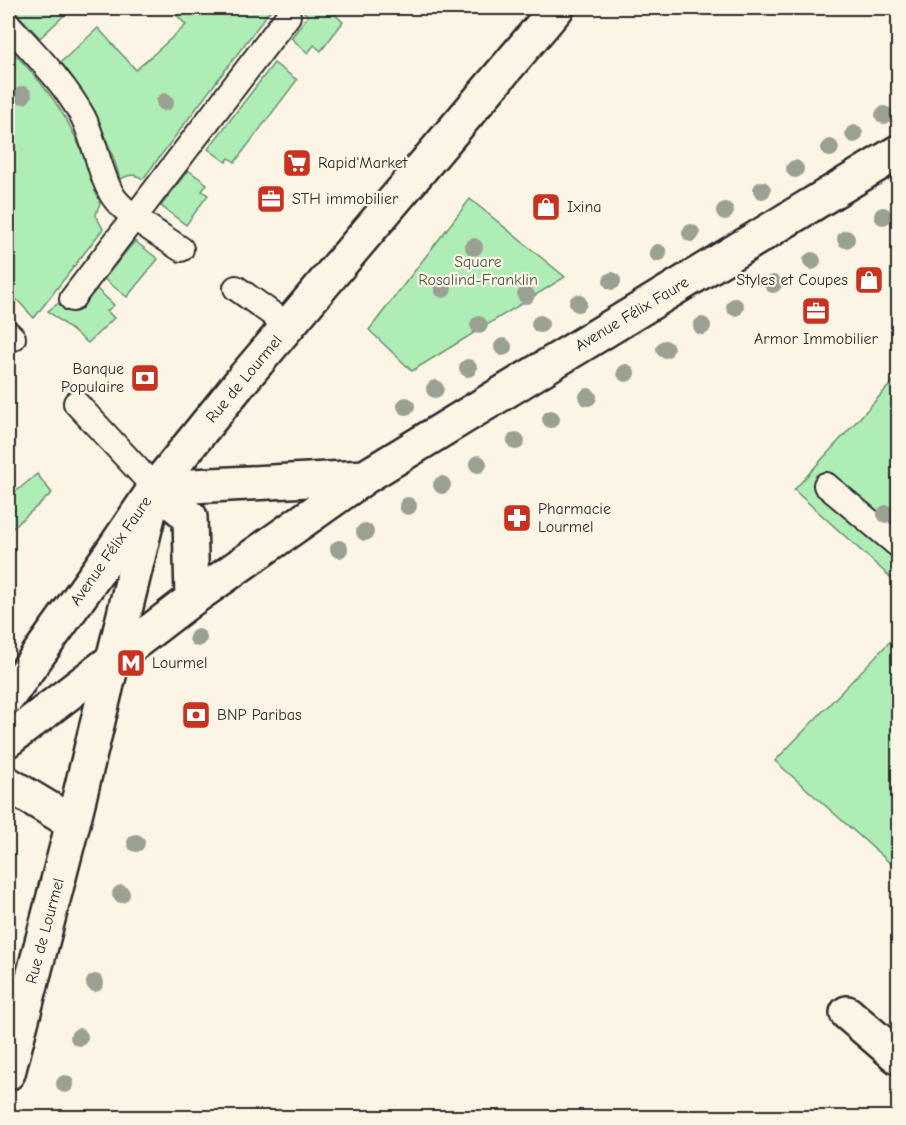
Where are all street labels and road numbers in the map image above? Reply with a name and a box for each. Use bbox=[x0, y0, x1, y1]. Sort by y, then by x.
street label: Avenue Félix Faure bbox=[572, 273, 692, 355]
street label: Rue de Lourmel bbox=[202, 332, 286, 426]
street label: Avenue Félix Faure bbox=[67, 493, 155, 609]
street label: Rue de Lourmel bbox=[22, 876, 68, 986]

